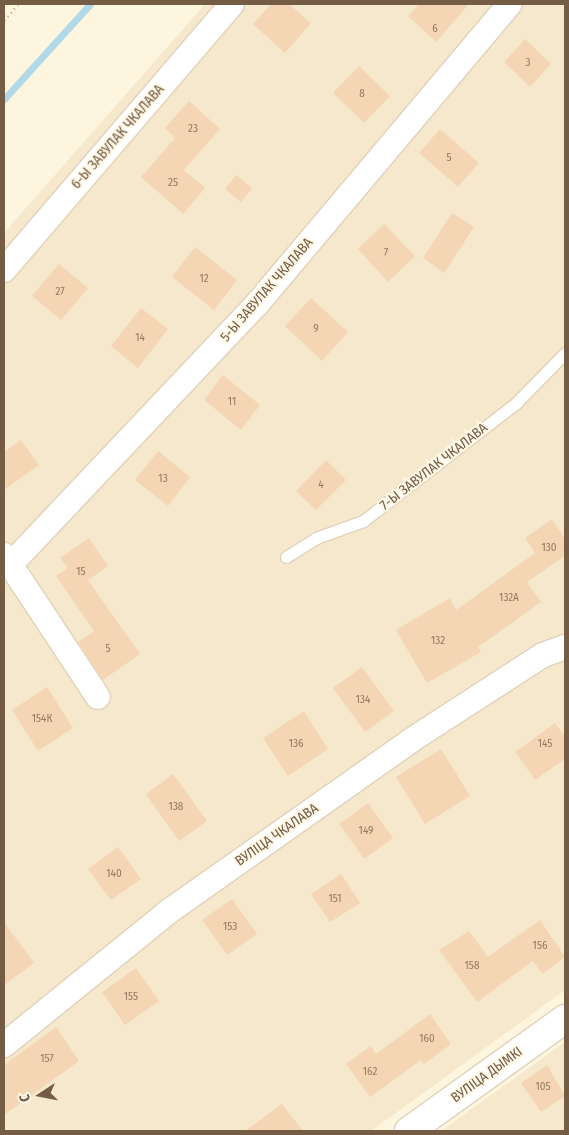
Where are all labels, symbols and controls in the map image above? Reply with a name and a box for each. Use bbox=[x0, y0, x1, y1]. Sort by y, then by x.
house number: 6 bbox=[432, 22, 438, 36]
house number: 3 bbox=[526, 56, 530, 70]
street label: 6-Ы ЗАВУЛАК ЧКАЛАВА bbox=[68, 81, 168, 193]
house number: 8 bbox=[359, 87, 365, 101]
house number: 23 bbox=[188, 122, 198, 136]
house number: 5 bbox=[446, 151, 452, 165]
house number: 25 bbox=[168, 176, 178, 190]
street label: 5-Ы ЗАВУЛАК ЧКАЛАВА bbox=[217, 235, 317, 345]
house number: 7 bbox=[384, 246, 388, 260]
house number: 12 bbox=[199, 272, 209, 286]
house number: 27 bbox=[55, 285, 65, 299]
house number: 9 bbox=[313, 322, 319, 336]
house number: 14 bbox=[135, 331, 145, 345]
house number: 11 bbox=[228, 395, 236, 409]
street label: 7-Ы ЗАВУЛАК ЧКАЛАВА bbox=[377, 420, 491, 514]
house number: 13 bbox=[158, 472, 168, 486]
house number: 4 bbox=[318, 478, 324, 492]
house number: 130 bbox=[542, 541, 556, 555]
house number: 15 bbox=[76, 565, 86, 579]
house number: 132А bbox=[499, 591, 519, 605]
house number: 132 bbox=[431, 634, 445, 648]
house number: 5 bbox=[105, 642, 111, 656]
house number: 134 bbox=[356, 693, 370, 707]
house number: 154К bbox=[32, 712, 52, 726]
house number: 136 bbox=[289, 737, 303, 751]
house number: 145 bbox=[538, 737, 552, 751]
house number: 138 bbox=[169, 800, 183, 814]
street label: ВУЛІЦА ЧКАЛАВА bbox=[232, 800, 322, 870]
house number: 149 bbox=[359, 824, 373, 838]
house number: 140 bbox=[106, 867, 122, 881]
house number: 151 bbox=[328, 892, 342, 906]
house number: 153 bbox=[223, 920, 237, 934]
house number: 156 bbox=[533, 939, 547, 953]
house number: 158 bbox=[465, 959, 479, 973]
house number: 155 bbox=[124, 990, 138, 1004]
house number: 160 bbox=[419, 1032, 435, 1046]
street label: ВУЛІЦА ДЫМКІ bbox=[448, 1043, 526, 1107]
house number: 157 bbox=[40, 1052, 54, 1066]
house number: 162 bbox=[363, 1065, 377, 1079]
north arrow bbox=[15, 1070, 65, 1120]
house number: 105 bbox=[535, 1080, 551, 1094]
text: С bbox=[16, 1093, 34, 1103]

